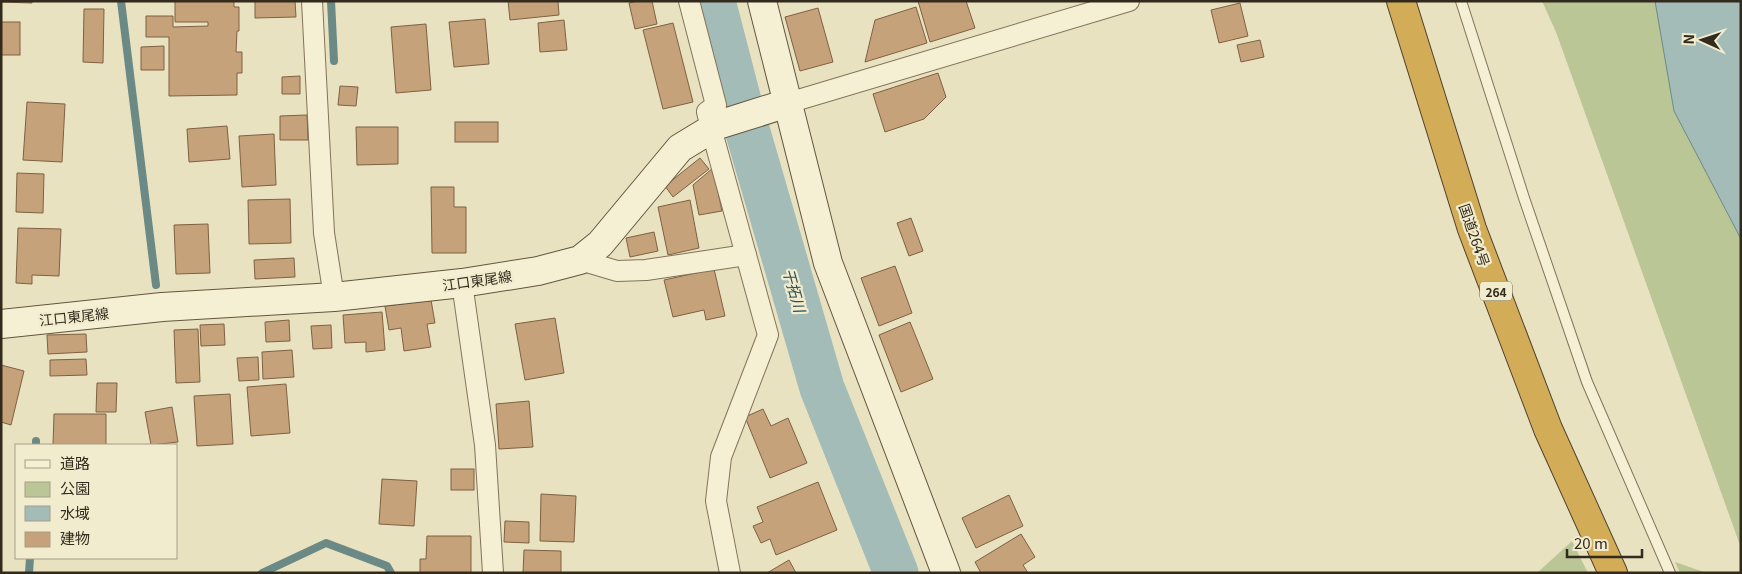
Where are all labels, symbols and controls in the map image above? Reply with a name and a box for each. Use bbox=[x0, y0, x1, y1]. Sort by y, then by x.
north arrow bbox=[1677, 15, 1727, 65]
text: N bbox=[1678, 34, 1698, 45]
street label: 国道264号 bbox=[1455, 201, 1495, 269]
street label: 江口東尾線 bbox=[441, 265, 513, 295]
water label: 干拓川 bbox=[779, 265, 812, 316]
road number: 264 bbox=[1480, 282, 1512, 300]
street label: 江口東尾線 bbox=[38, 302, 110, 330]
legend bbox=[15, 444, 178, 559]
text: 道路 bbox=[60, 452, 90, 473]
text: 公園 bbox=[60, 477, 90, 498]
text: 水域 bbox=[60, 502, 90, 523]
scale bar bbox=[1567, 526, 1642, 558]
text: 建物 bbox=[60, 527, 90, 548]
text: 20 m bbox=[1574, 532, 1608, 553]

